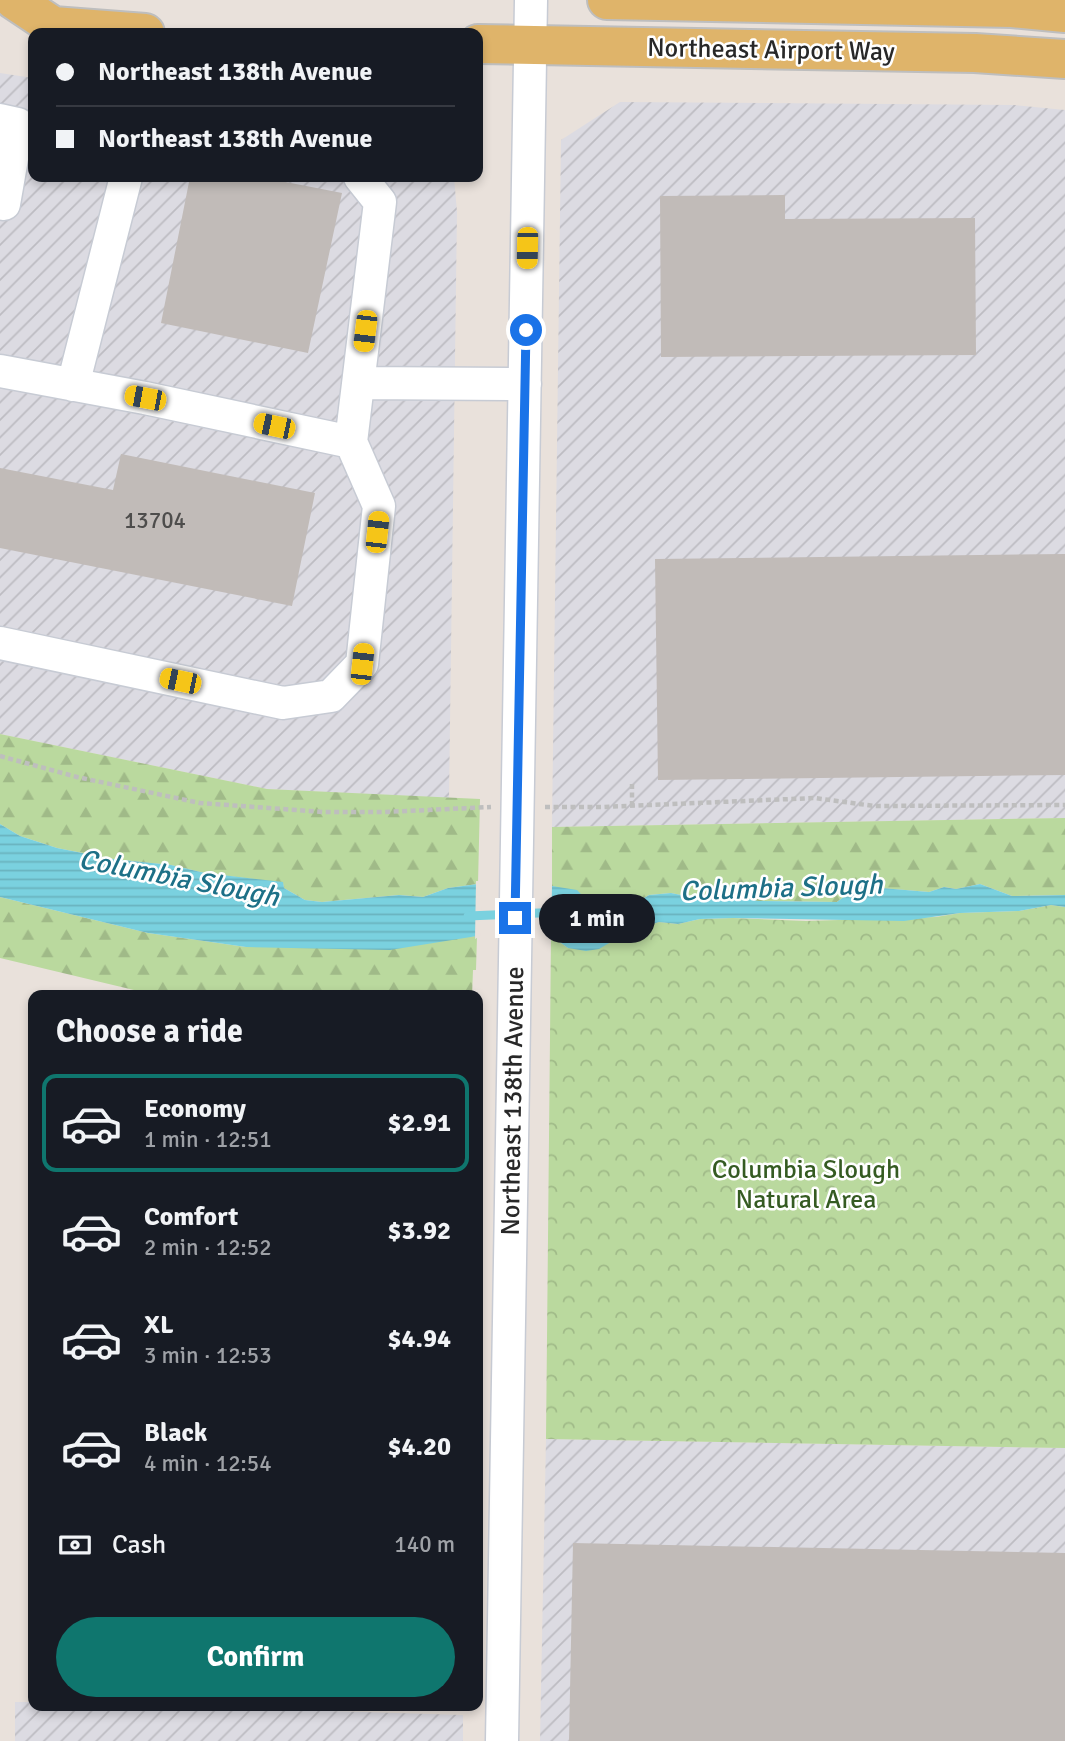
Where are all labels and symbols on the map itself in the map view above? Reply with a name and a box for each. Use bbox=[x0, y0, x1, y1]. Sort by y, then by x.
street label: Northeast Airport Way bbox=[647, 32, 895, 68]
car bbox=[517, 227, 538, 269]
car bbox=[353, 309, 378, 353]
route start bbox=[510, 314, 542, 346]
car bbox=[123, 384, 168, 412]
car bbox=[252, 411, 297, 441]
house number: 13704 bbox=[124, 506, 186, 535]
car bbox=[365, 510, 390, 554]
car bbox=[350, 642, 375, 686]
car bbox=[158, 666, 203, 696]
water label: Columbia Slough bbox=[76, 842, 282, 914]
water label: Columbia Slough bbox=[679, 867, 884, 909]
callout: 1 min bbox=[540, 894, 655, 942]
route end bbox=[499, 902, 531, 934]
street label: Northeast 138th Avenue bbox=[495, 966, 531, 1236]
park label: Columbia Slough Natural Area bbox=[712, 1154, 900, 1216]

